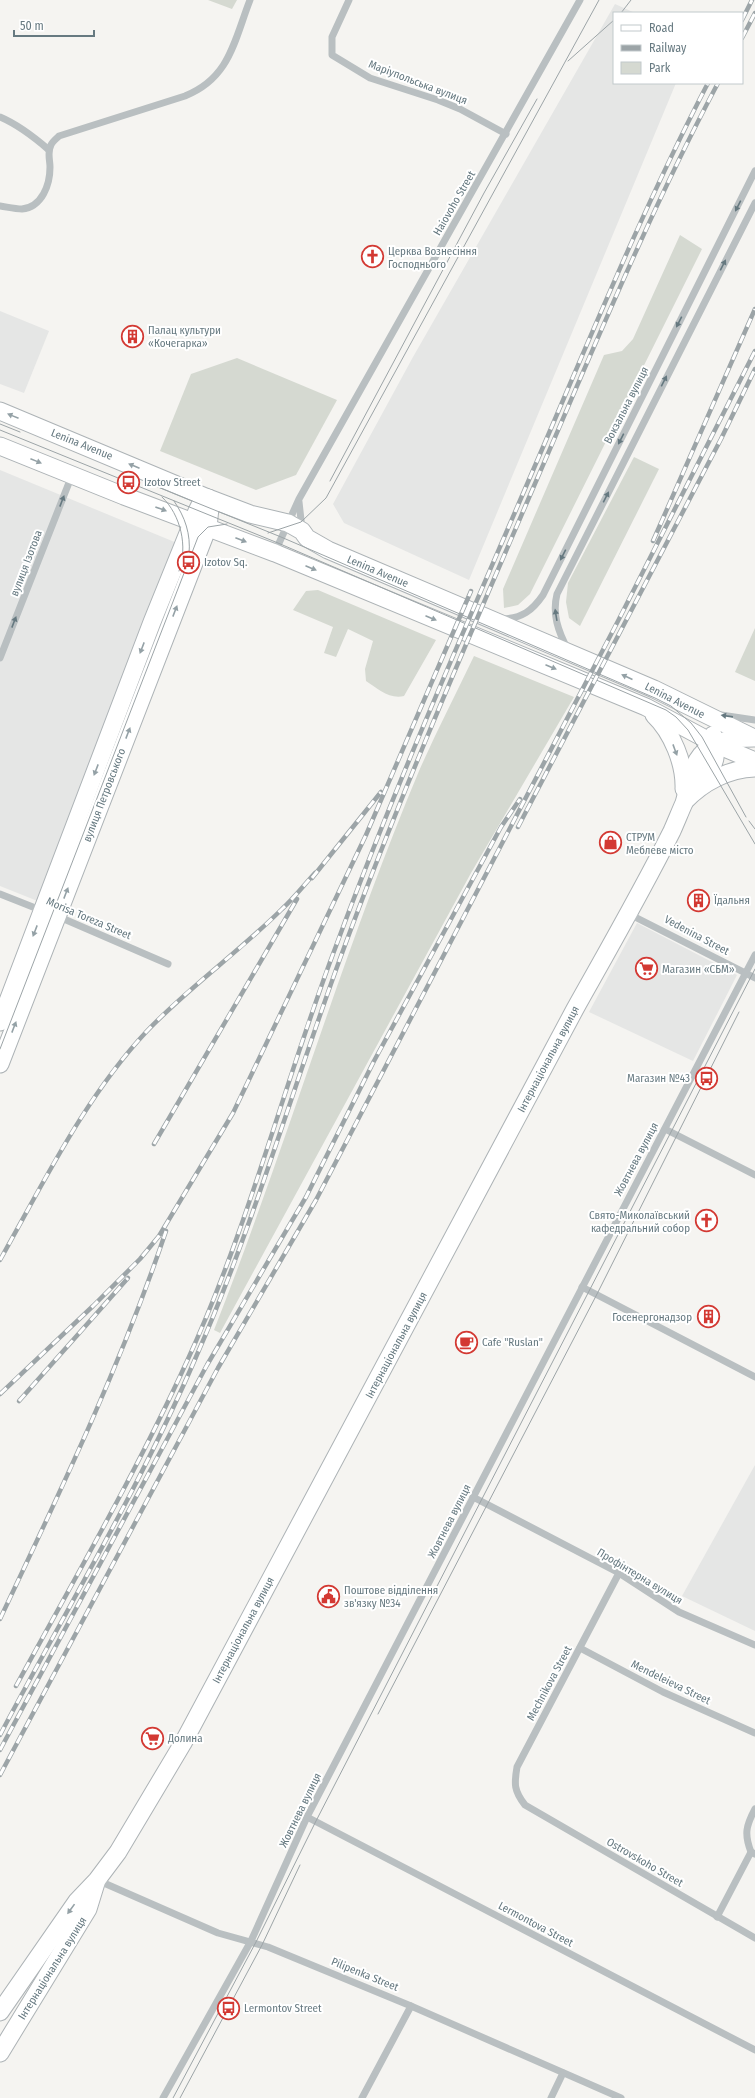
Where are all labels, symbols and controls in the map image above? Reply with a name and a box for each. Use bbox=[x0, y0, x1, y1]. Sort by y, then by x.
scale bar bbox=[14, 12, 94, 38]
legend bbox=[613, 12, 743, 84]
text: 50 m bbox=[20, 19, 44, 33]
text: Road bbox=[649, 21, 674, 35]
text: Railway bbox=[649, 41, 687, 55]
street label: Маріупольська вулиця bbox=[367, 58, 469, 107]
text: Park bbox=[649, 61, 671, 75]
street label: Haiovoho Street bbox=[431, 168, 478, 238]
one-way arrow bbox=[734, 200, 741, 212]
church icon: Церква Вознесіння Господнього bbox=[359, 244, 385, 270]
place label: Церква Вознесіння Господнього bbox=[388, 245, 477, 271]
one-way arrow bbox=[720, 260, 726, 271]
one-way arrow bbox=[676, 317, 683, 328]
building icon: Палац культури «Кочегарка» bbox=[119, 323, 145, 349]
place label: Палац культури «Кочегарка» bbox=[148, 324, 221, 350]
street label: Вокзальна вулиця bbox=[601, 365, 651, 446]
one-way arrow bbox=[661, 376, 668, 387]
one-way arrow bbox=[8, 413, 19, 419]
street label: Lenina Avenue bbox=[49, 426, 115, 463]
one-way arrow bbox=[618, 433, 624, 444]
one-way arrow bbox=[30, 458, 41, 464]
one-way arrow bbox=[127, 462, 139, 468]
bus stop icon: Izotov Street bbox=[116, 469, 142, 495]
place label: Izotov Street bbox=[144, 476, 201, 489]
one-way arrow bbox=[603, 492, 609, 503]
one-way arrow bbox=[59, 495, 65, 507]
one-way arrow bbox=[155, 507, 167, 513]
street label: вулиця Ізотова bbox=[8, 528, 45, 598]
one-way arrow bbox=[236, 537, 248, 543]
bus stop icon: Izotov Sq. bbox=[175, 549, 201, 575]
one-way arrow bbox=[560, 549, 566, 561]
street label: Lenina Avenue bbox=[345, 553, 410, 590]
place label: Izotov Sq. bbox=[204, 556, 247, 569]
one-way arrow bbox=[305, 565, 317, 571]
one-way arrow bbox=[173, 605, 179, 617]
one-way arrow bbox=[553, 609, 559, 622]
one-way arrow bbox=[425, 615, 437, 621]
one-way arrow bbox=[12, 616, 18, 628]
one-way arrow bbox=[138, 643, 144, 655]
one-way arrow bbox=[545, 664, 557, 671]
one-way arrow bbox=[621, 674, 633, 680]
street label: Lenina Avenue bbox=[643, 680, 707, 721]
one-way arrow bbox=[721, 713, 733, 719]
one-way arrow bbox=[126, 726, 132, 738]
one-way arrow bbox=[673, 745, 679, 757]
street label: вулиця Петровського bbox=[81, 746, 128, 844]
one-way arrow bbox=[93, 764, 99, 776]
shop icon: СТРУМ Меблеве місто bbox=[598, 830, 624, 856]
place label: СТРУМ Меблеве місто bbox=[626, 831, 694, 857]
one-way arrow bbox=[64, 886, 70, 898]
building icon: Їдальня bbox=[685, 887, 711, 913]
place label: Їдальня bbox=[713, 894, 750, 907]
street label: Morisa Toreza Street bbox=[44, 895, 134, 942]
street label: Vedenina Street bbox=[662, 913, 732, 958]
one-way arrow bbox=[32, 925, 38, 937]
supermarket icon: Магазин «СБМ» bbox=[634, 956, 660, 982]
place label: Магазин «СБМ» bbox=[662, 963, 735, 976]
street label: Інтернаціональна вулиця bbox=[515, 1004, 582, 1115]
one-way arrow bbox=[12, 1021, 18, 1033]
bus stop icon: Магазин №43 bbox=[693, 1065, 719, 1091]
place label: Магазин №43 bbox=[627, 1072, 690, 1085]
street label: Жовтнева вулиця bbox=[612, 1120, 661, 1198]
church icon: Свято-Миколаївський кафедральний собор bbox=[693, 1208, 719, 1234]
place label: Свято-Миколаївський кафедральний собор bbox=[589, 1209, 690, 1235]
street label: Інтернаціональна вулиця bbox=[363, 1290, 430, 1401]
building icon: Госенергонадзор bbox=[695, 1304, 721, 1330]
place label: Госенергонадзор bbox=[612, 1311, 692, 1324]
cafe icon: Cafe "Ruslan" bbox=[454, 1329, 480, 1355]
place label: Cafe "Ruslan" bbox=[482, 1336, 543, 1349]
street label: Жовтнева вулиця bbox=[425, 1482, 474, 1560]
street label: Профінтерна вулиця bbox=[595, 1546, 685, 1607]
street label: Інтернаціональна вулиця bbox=[210, 1575, 277, 1686]
public building icon: Поштове відділення зв'язку №34 bbox=[316, 1583, 342, 1609]
place label: Поштове відділення зв'язку №34 bbox=[344, 1584, 438, 1610]
street label: Mechnikova Street bbox=[524, 1643, 575, 1723]
street label: Mendeleieva Street bbox=[629, 1658, 713, 1707]
supermarket icon: Долина bbox=[139, 1725, 165, 1751]
place label: Долина bbox=[167, 1732, 203, 1745]
street label: Жовтнева вулиця bbox=[277, 1771, 324, 1850]
street label: Ostrovskoho Street bbox=[604, 1835, 686, 1890]
street label: Lermontova Street bbox=[496, 1899, 576, 1950]
one-way arrow bbox=[67, 1904, 75, 1915]
street label: Інтернаціональна вулиця bbox=[15, 1914, 89, 2022]
street label: Pilipenka Street bbox=[329, 1955, 401, 1994]
bus stop icon: Lermontov Street bbox=[216, 1995, 242, 2021]
place label: Lermontov Street bbox=[244, 2002, 322, 2015]

